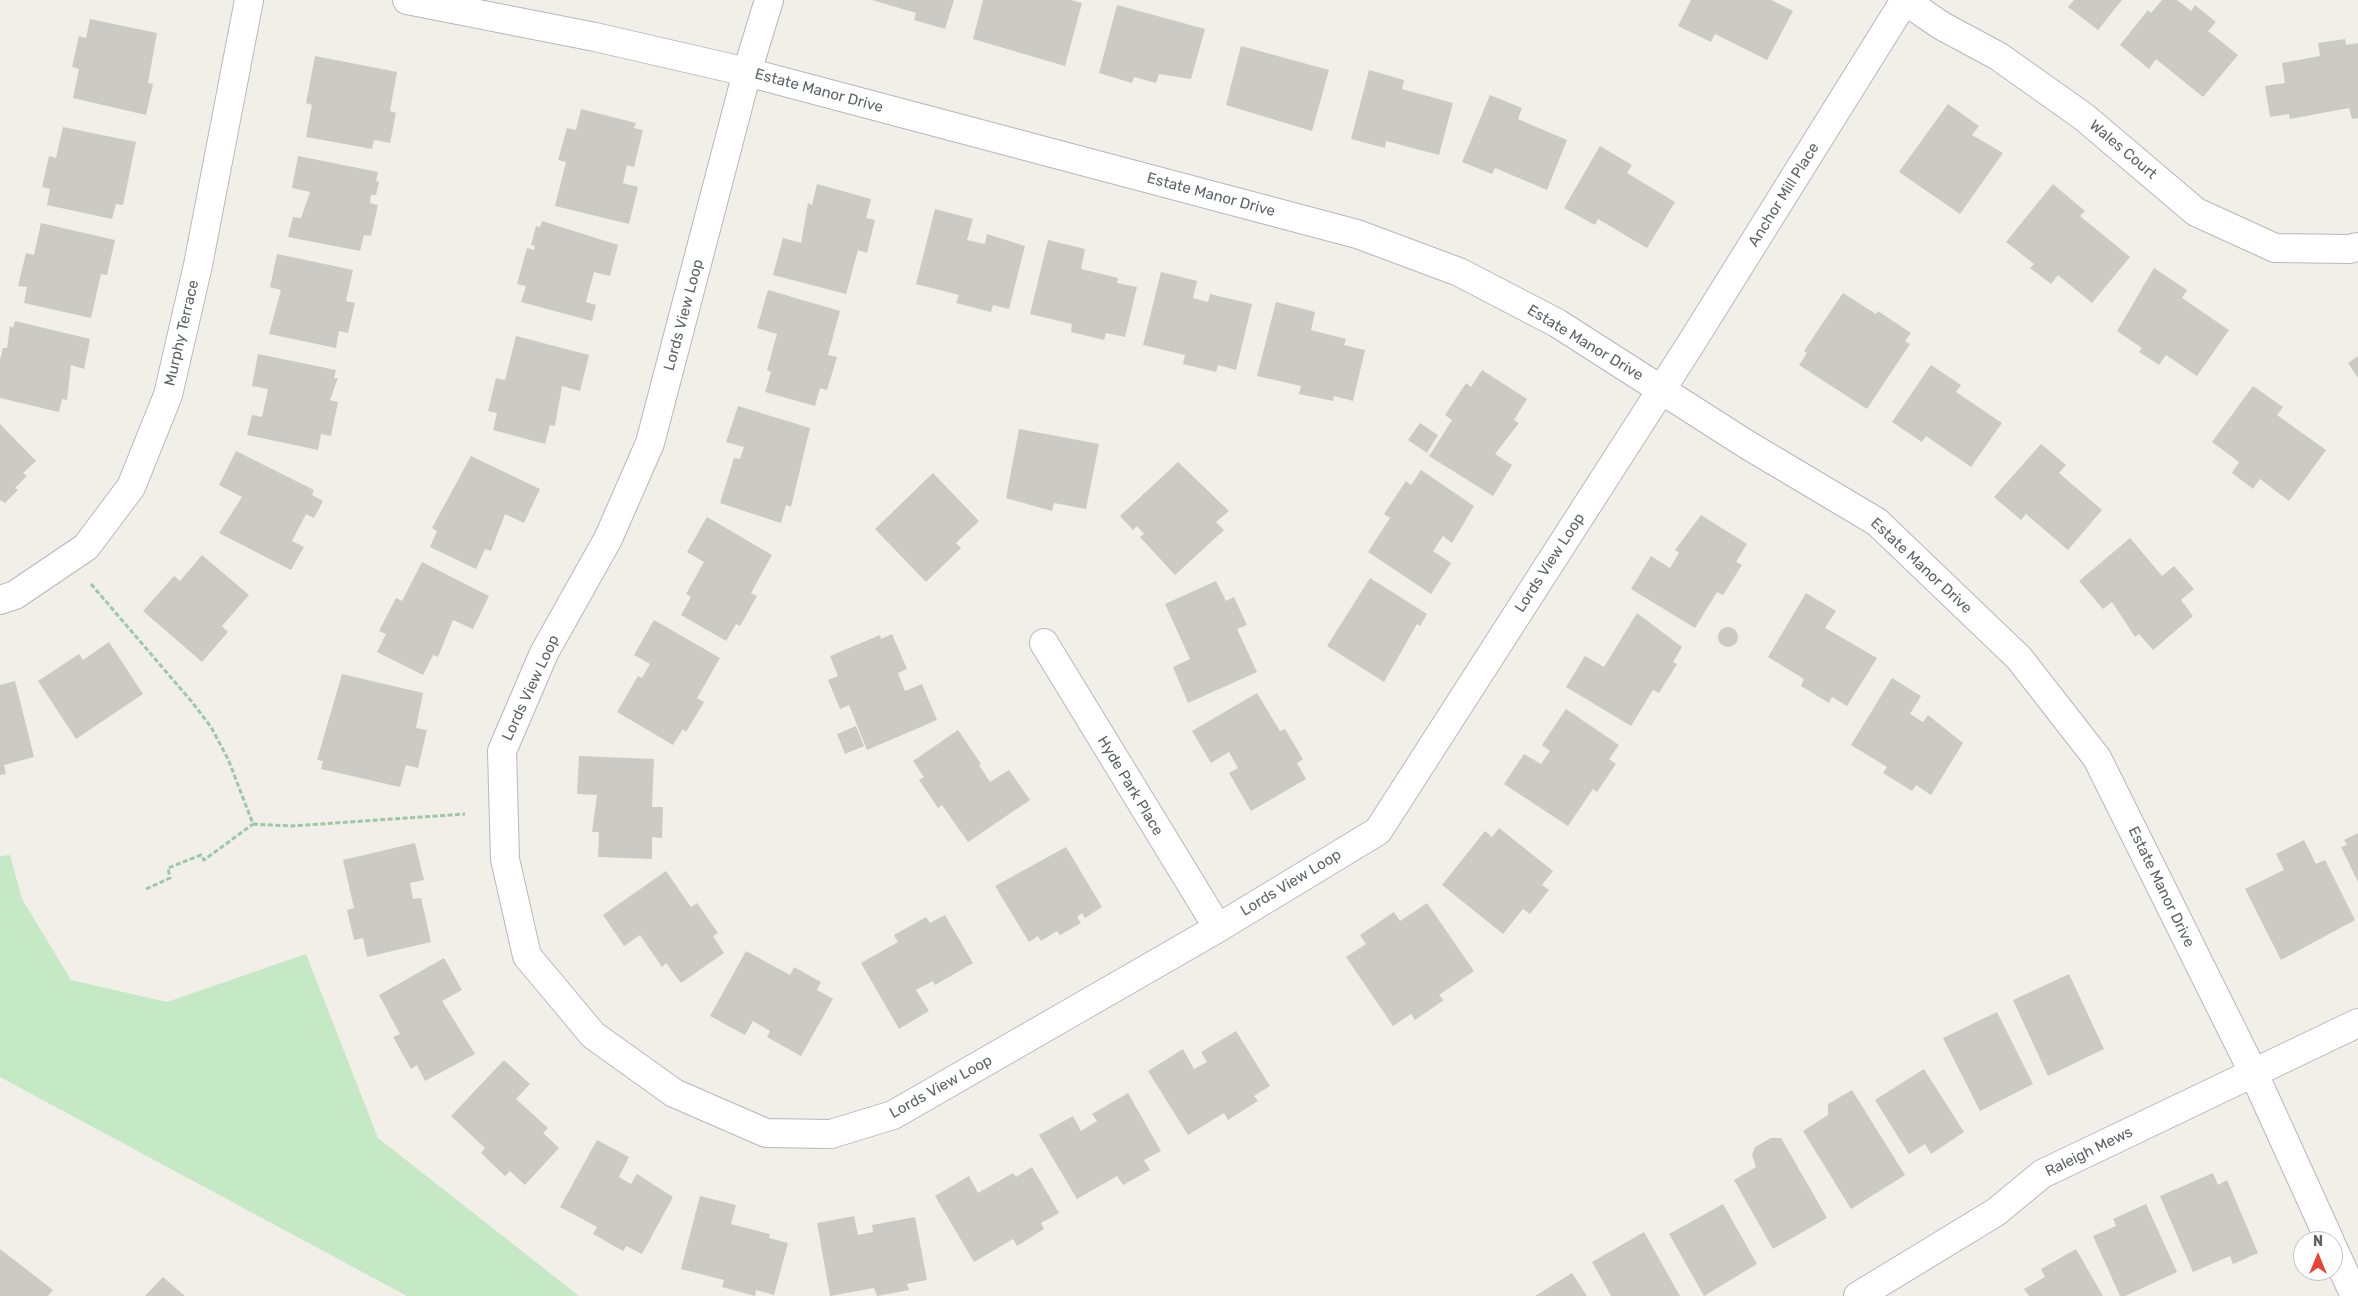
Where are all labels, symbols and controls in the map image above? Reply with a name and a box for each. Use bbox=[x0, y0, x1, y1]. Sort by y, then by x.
street label: Estate Manor Drive bbox=[753, 65, 885, 117]
street label: Wales Court bbox=[2086, 117, 2160, 183]
street label: Anchor Mill Place bbox=[1745, 140, 1823, 250]
street label: Estate Manor Drive bbox=[1145, 169, 1277, 221]
street label: Lords View Loop bbox=[660, 257, 708, 373]
street label: Murphy Terrace bbox=[161, 278, 203, 388]
street label: Estate Manor Drive bbox=[1524, 301, 1646, 385]
street label: Lords View Loop bbox=[1511, 510, 1589, 616]
street label: Estate Manor Drive bbox=[1867, 514, 1975, 618]
street label: Lords View Loop bbox=[499, 632, 563, 744]
street label: Hyde Park Place bbox=[1093, 733, 1167, 839]
street label: Estate Manor Drive bbox=[2124, 824, 2198, 950]
street label: Lords View Loop bbox=[1237, 846, 1345, 920]
street label: Lords View Loop bbox=[887, 1051, 995, 1123]
street label: Raleigh Mews bbox=[2042, 1123, 2136, 1181]
north arrow bbox=[2293, 1231, 2343, 1281]
text: N bbox=[2313, 1233, 2323, 1250]

